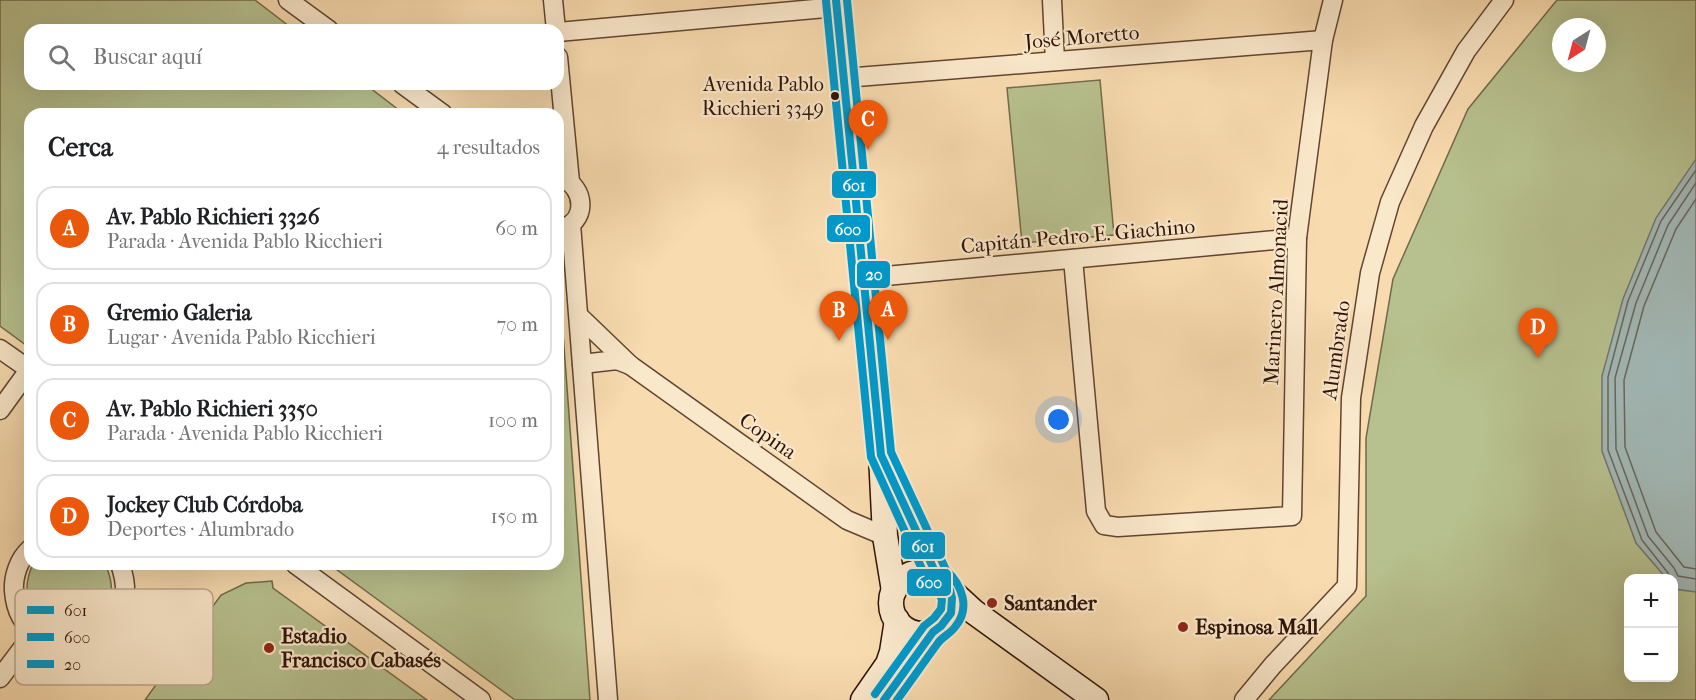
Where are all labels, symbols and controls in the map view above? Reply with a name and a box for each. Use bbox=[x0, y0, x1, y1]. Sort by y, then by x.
north arrow bbox=[1552, 18, 1606, 72]
street label: José Moretto bbox=[1022, 20, 1140, 54]
search box bbox=[24, 24, 564, 90]
icon: search bbox=[45, 41, 78, 74]
text: Buscar aquí bbox=[93, 44, 202, 70]
place label: Avenida Pablo Ricchieri 3349 bbox=[702, 73, 824, 120]
marker: Avenida Pablo Ricchieri 3349 bbox=[829, 90, 841, 102]
pin: C bbox=[848, 100, 888, 150]
text: Cerca bbox=[48, 132, 113, 163]
text: 4 resultados bbox=[437, 136, 540, 159]
line badge: 601 bbox=[831, 170, 877, 199]
text: 601 bbox=[842, 176, 866, 195]
street label: Marinero Almonacid bbox=[1259, 198, 1293, 386]
text: Av. Pablo Richieri 3326 bbox=[107, 204, 320, 230]
line badge: 600 bbox=[826, 214, 871, 243]
street label: Capitán Pedro E. Giachino bbox=[960, 214, 1196, 258]
text: A bbox=[63, 217, 76, 240]
text: 60 m bbox=[495, 217, 538, 240]
text: 600 bbox=[835, 220, 861, 239]
text: Parada · Avenida Pablo Ricchieri bbox=[107, 230, 383, 253]
line badge: 20 bbox=[856, 260, 891, 289]
text: 20 bbox=[865, 265, 883, 284]
pin: A bbox=[868, 290, 908, 340]
pin: B bbox=[820, 292, 858, 341]
street label: Alumbrado bbox=[1317, 299, 1355, 402]
text: Gremio Galeria bbox=[107, 300, 252, 326]
pin: D bbox=[1518, 308, 1558, 358]
text: B bbox=[63, 313, 76, 336]
text: 70 m bbox=[496, 313, 538, 336]
text: Lugar · Avenida Pablo Ricchieri bbox=[107, 326, 376, 349]
text: Av. Pablo Richieri 3350 bbox=[107, 396, 318, 422]
your location bbox=[1044, 405, 1073, 434]
street label: Copina bbox=[735, 408, 801, 464]
text: C bbox=[63, 409, 76, 432]
text: 100 m bbox=[488, 409, 538, 432]
text: Parada · Avenida Pablo Ricchieri bbox=[107, 422, 383, 445]
text: Jockey Club Córdoba bbox=[107, 492, 303, 518]
text: D bbox=[62, 505, 77, 528]
text: 150 m bbox=[490, 505, 538, 528]
text: Deportes · Alumbrado bbox=[107, 518, 294, 541]
line badge: 601 bbox=[900, 531, 946, 560]
text: 601 bbox=[911, 537, 935, 556]
line badge: 600 bbox=[906, 568, 952, 597]
text: 600 bbox=[916, 573, 942, 592]
map controls bbox=[1624, 574, 1678, 682]
button: + bbox=[1624, 574, 1678, 628]
legend bbox=[15, 589, 213, 685]
place label: Santander bbox=[1004, 591, 1098, 615]
marker: Santander bbox=[985, 596, 999, 610]
text: 601 bbox=[64, 601, 87, 620]
place label: Espinosa Mall bbox=[1195, 615, 1319, 639]
marker: Espinosa Mall bbox=[1176, 620, 1190, 634]
place label: Estadio Francisco Cabasés bbox=[280, 624, 441, 672]
text: 600 bbox=[64, 628, 90, 647]
button: − bbox=[1624, 628, 1678, 682]
marker: Estadio Francisco Cabasés bbox=[262, 641, 276, 655]
text: 20 bbox=[64, 655, 81, 674]

